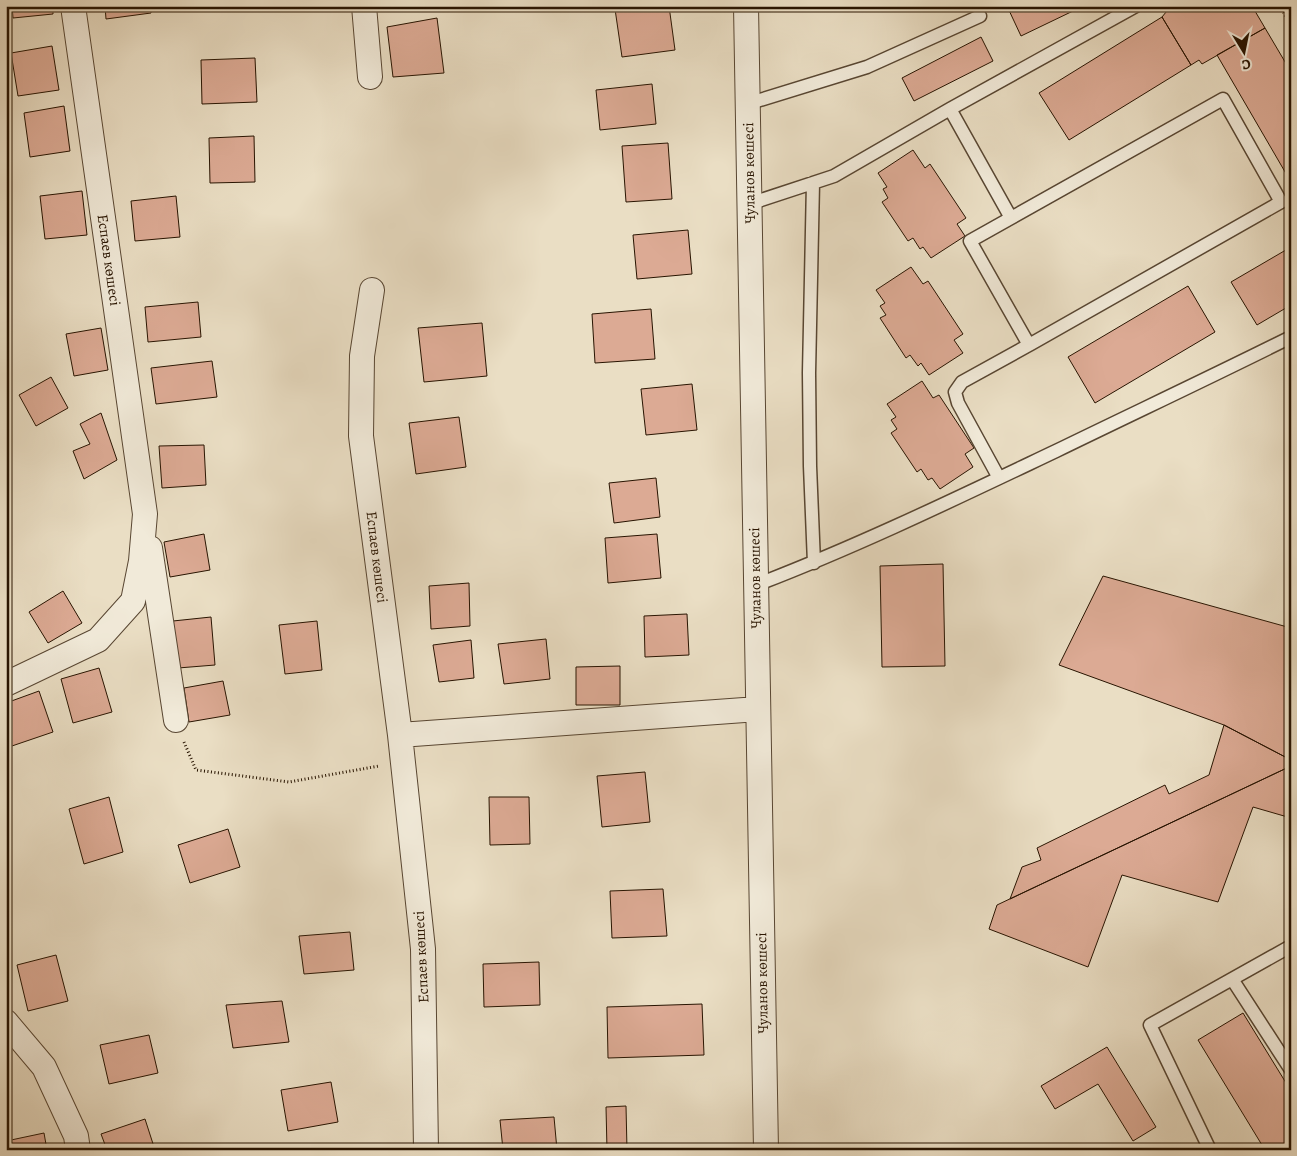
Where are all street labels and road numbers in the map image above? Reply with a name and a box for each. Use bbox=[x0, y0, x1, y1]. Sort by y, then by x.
street label: Чуланов көшесі bbox=[738, 122, 760, 224]
street label: Еспаев көшесі bbox=[93, 213, 125, 307]
street label: Еспаев көшесі bbox=[361, 510, 393, 604]
street label: Чуланов көшесі bbox=[744, 527, 766, 629]
street label: Еспаев көшесі bbox=[409, 910, 433, 1004]
street label: Чуланов көшесі bbox=[751, 932, 773, 1034]

